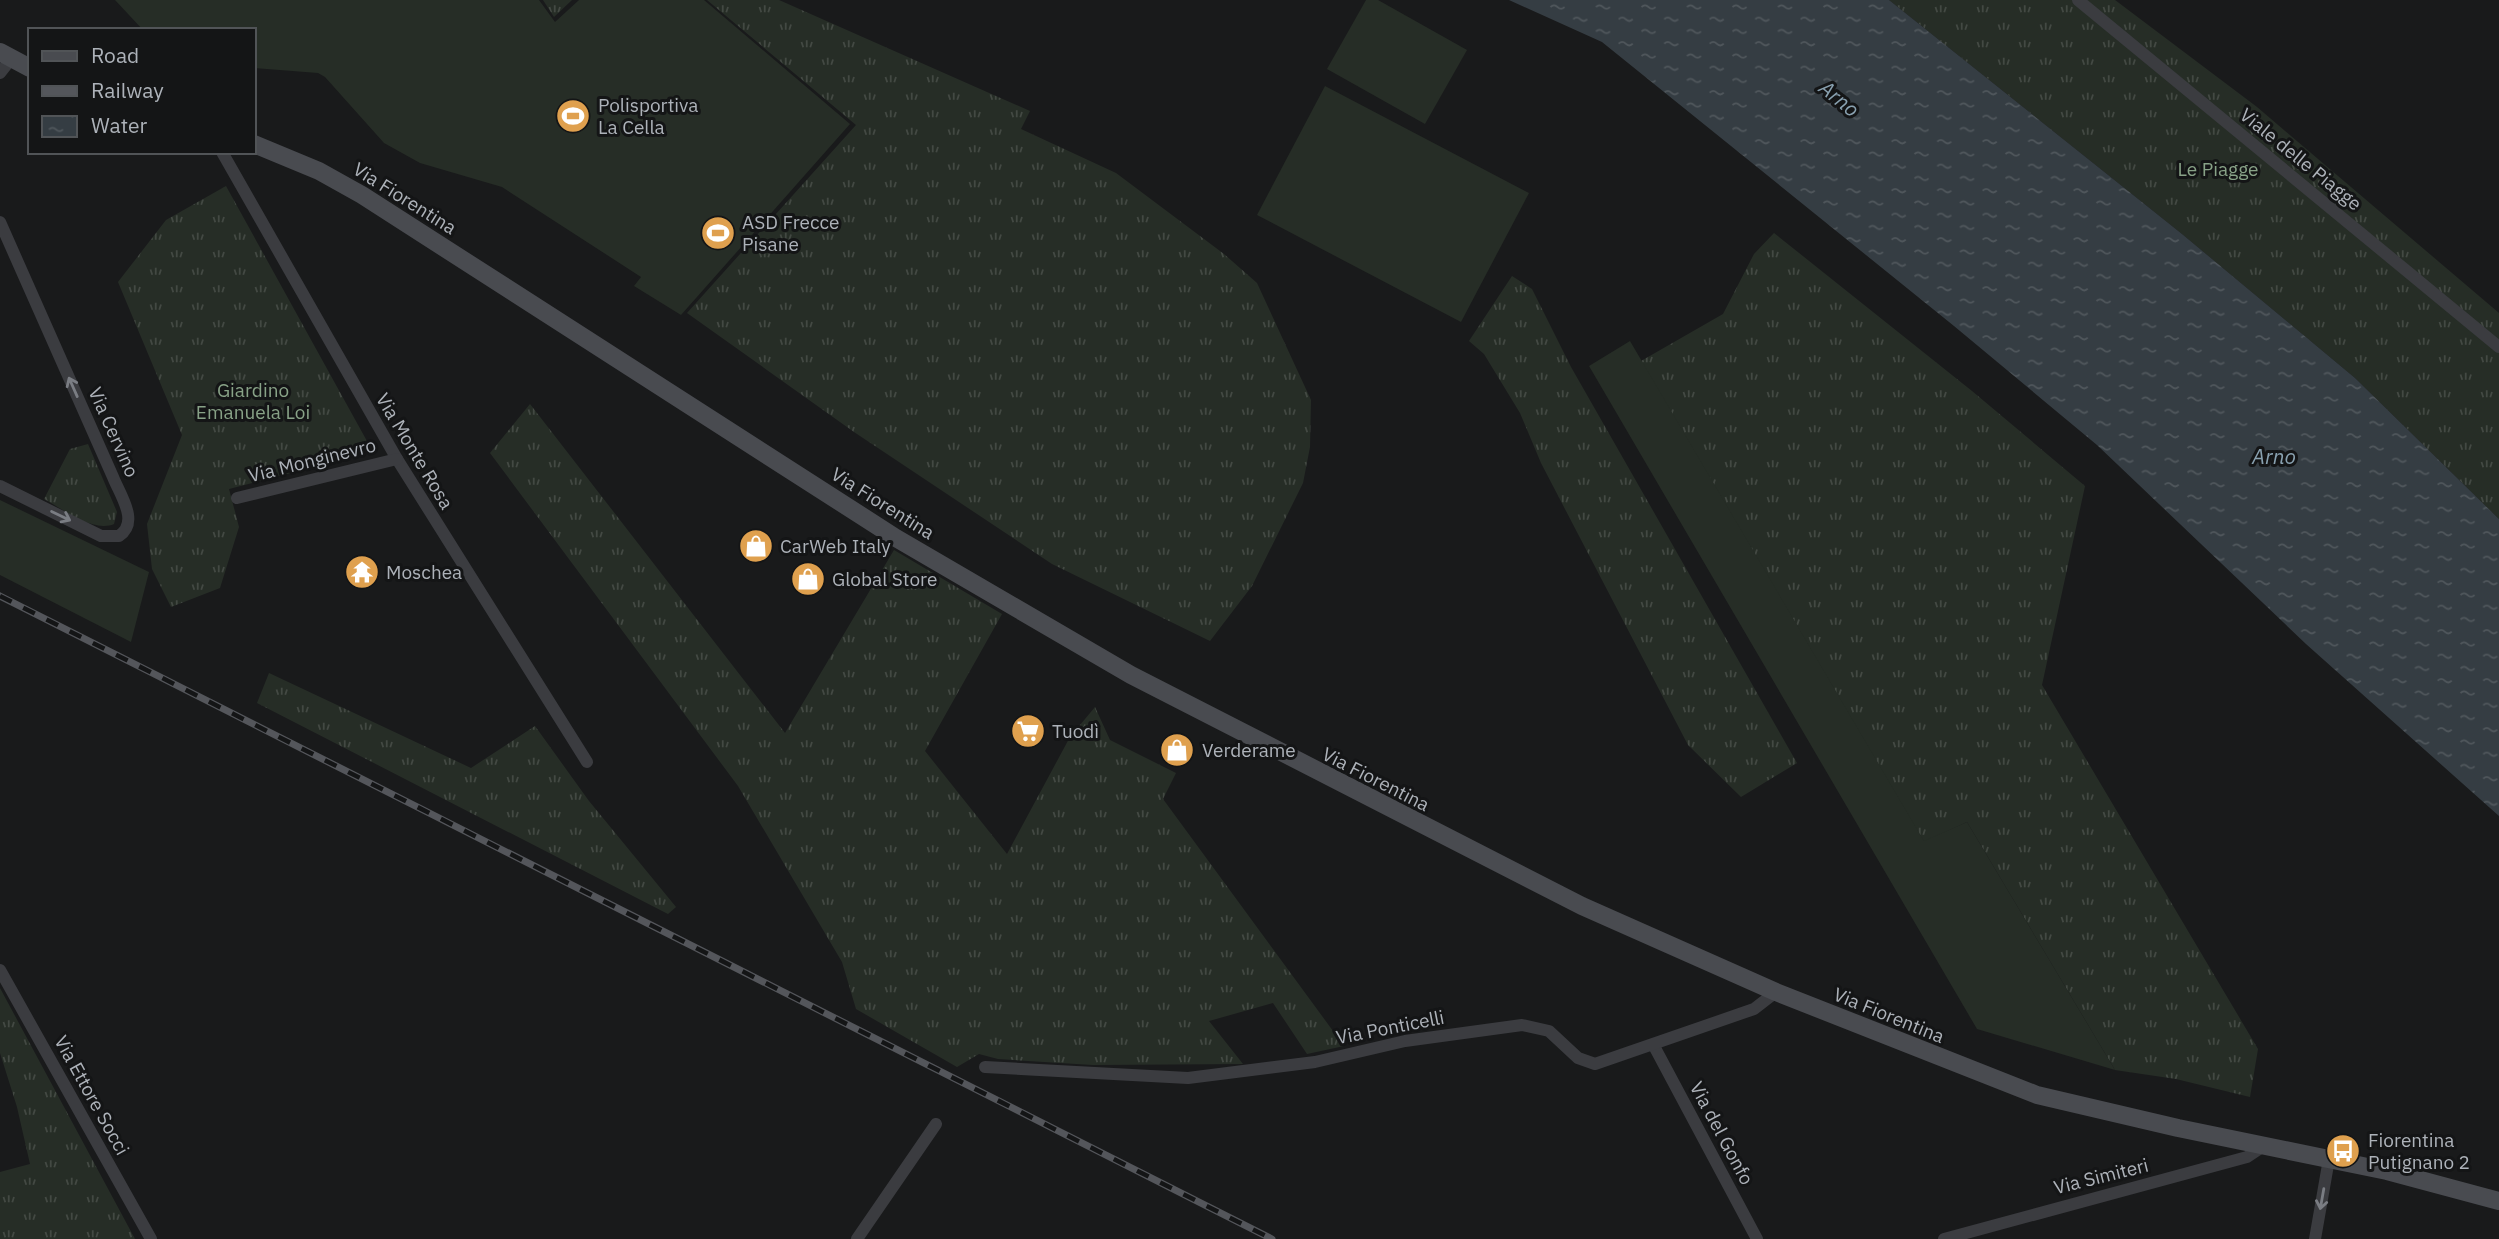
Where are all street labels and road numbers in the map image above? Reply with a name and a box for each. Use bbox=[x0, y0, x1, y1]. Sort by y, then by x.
street label: Viale delle Piagge bbox=[2235, 102, 2367, 216]
street label: Via Fiorentina bbox=[349, 157, 461, 239]
street label: Via Cervino bbox=[84, 383, 144, 481]
street label: Via Monte Rosa bbox=[371, 389, 459, 513]
street label: Via Monginevro bbox=[246, 433, 378, 487]
street label: Via Fiorentina bbox=[827, 462, 939, 544]
street label: Via Fiorentina bbox=[1318, 742, 1434, 816]
street label: Via Fiorentina bbox=[1830, 982, 1948, 1048]
street label: Via Ponticelli bbox=[1334, 1005, 1446, 1049]
street label: Via Ettore Socci bbox=[49, 1031, 135, 1159]
street label: Via del Gonfo bbox=[1685, 1077, 1759, 1189]
street label: Via Simiteri bbox=[2051, 1153, 2151, 1199]

